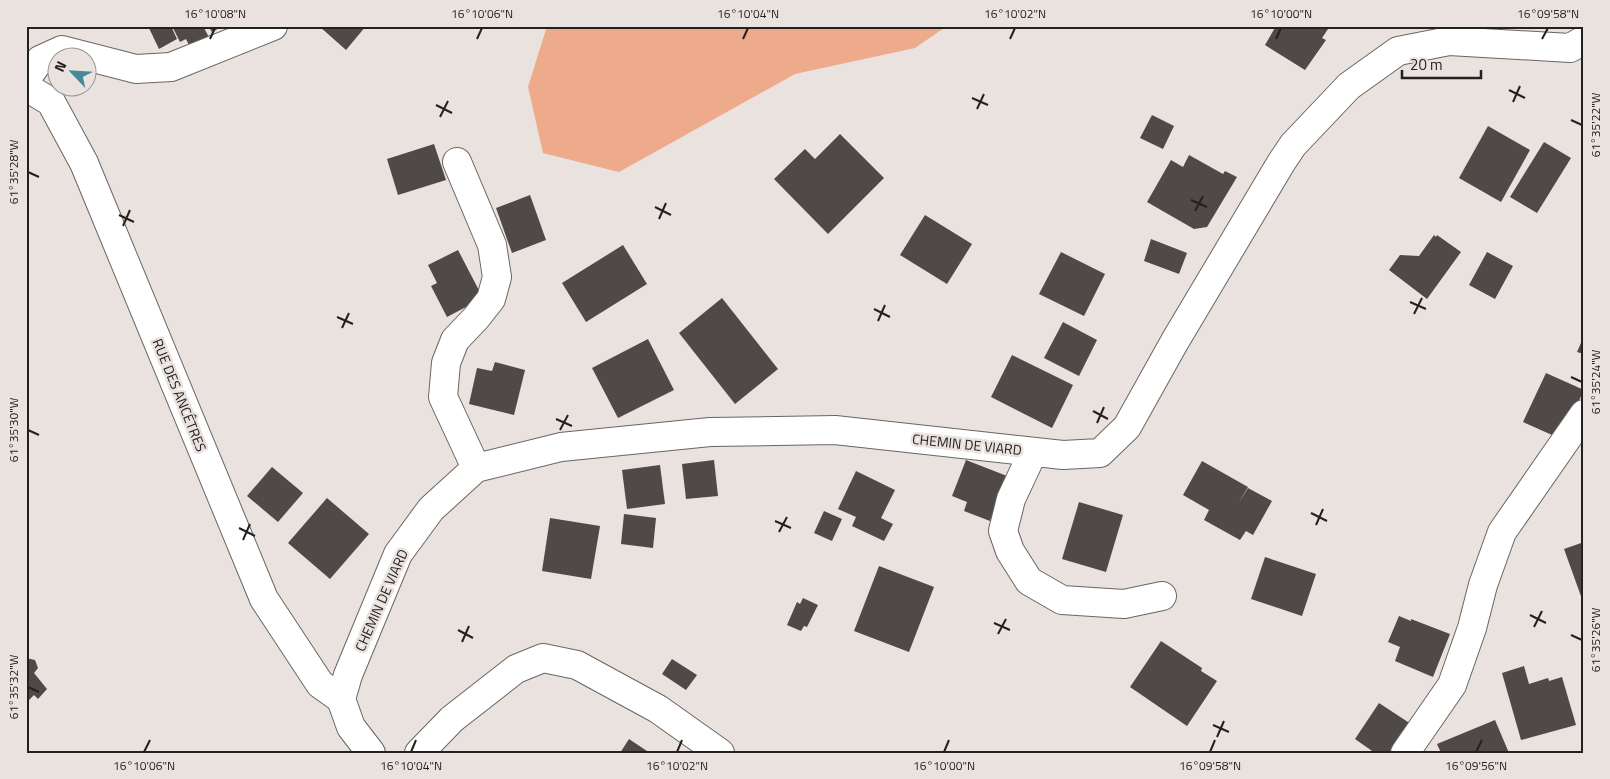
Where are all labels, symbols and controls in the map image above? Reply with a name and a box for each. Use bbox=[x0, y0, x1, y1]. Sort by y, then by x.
text: 16°10'08"N bbox=[184, 4, 246, 23]
text: 16°10'06"N bbox=[451, 4, 513, 23]
text: 16°10'04"N bbox=[717, 4, 779, 23]
text: 16°10'02"N bbox=[984, 4, 1046, 23]
text: 16°10'00"N bbox=[1250, 4, 1312, 23]
text: 16°09'58"N bbox=[1517, 4, 1579, 23]
north arrow bbox=[48, 48, 98, 98]
scale bar bbox=[1402, 48, 1481, 80]
text: 20 m bbox=[1410, 53, 1443, 76]
text: N bbox=[48, 57, 71, 75]
text: 61°35'22"W bbox=[1586, 92, 1605, 157]
text: 61°35'28"W bbox=[4, 139, 23, 204]
street label: RUE DES ANCÊTRES bbox=[148, 335, 212, 455]
text: 61°35'24"W bbox=[1586, 349, 1605, 414]
text: 61°35'30"W bbox=[4, 397, 23, 462]
street label: CHEMIN DE VIARD bbox=[911, 428, 1023, 460]
street label: CHEMIN DE VIARD bbox=[349, 545, 413, 655]
text: 61°35'26"W bbox=[1586, 607, 1605, 672]
text: 61°35'32"W bbox=[4, 654, 23, 719]
text: 16°10'06"N bbox=[113, 756, 175, 775]
text: 16°10'04"N bbox=[380, 756, 442, 775]
text: 16°10'02"N bbox=[646, 756, 708, 775]
text: 16°10'00"N bbox=[913, 756, 975, 775]
text: 16°09'58"N bbox=[1179, 756, 1241, 775]
text: 16°09'56"N bbox=[1445, 756, 1507, 775]

